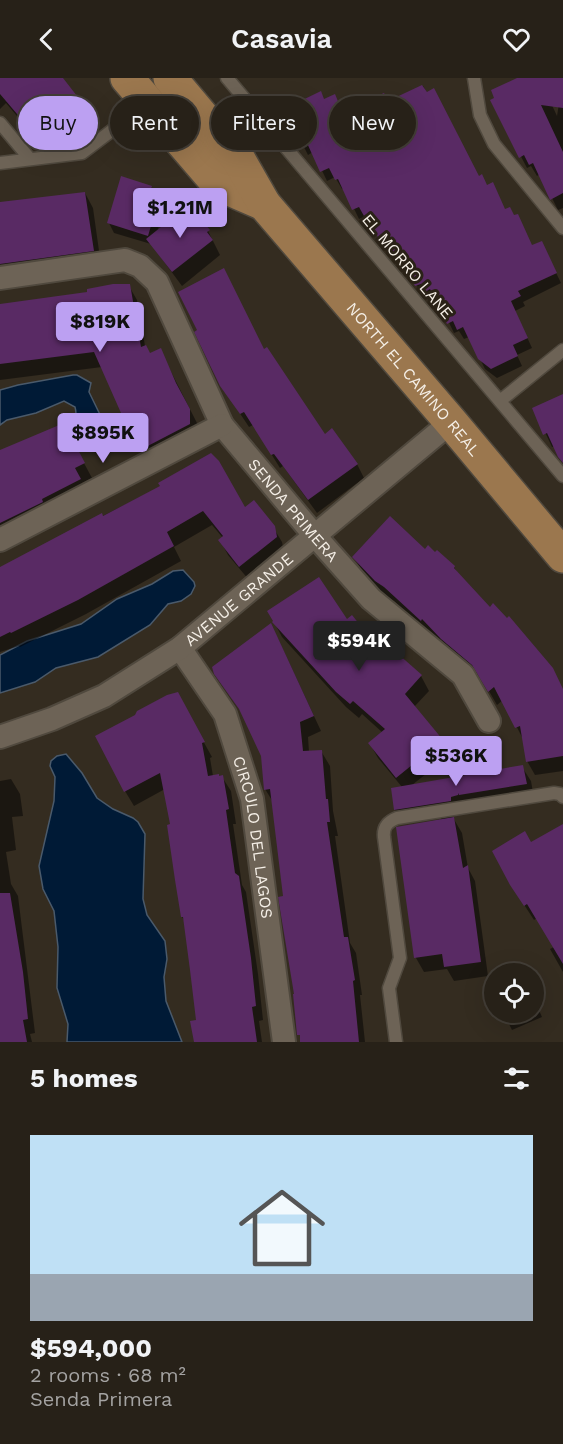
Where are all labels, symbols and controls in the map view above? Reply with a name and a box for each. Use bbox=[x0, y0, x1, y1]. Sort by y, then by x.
icon: back bbox=[30, 23, 63, 56]
text: Casavia bbox=[231, 23, 332, 55]
icon: heart bbox=[500, 23, 533, 56]
chip: Buy bbox=[18, 96, 98, 150]
chip: Rent bbox=[110, 96, 199, 150]
chip: Filters bbox=[211, 96, 317, 150]
chip: New bbox=[329, 96, 416, 150]
pin: $1.21M bbox=[131, 188, 229, 239]
text: $1.21M bbox=[147, 195, 213, 219]
street label: EL MORRO LANE bbox=[358, 210, 457, 323]
street label: NORTH EL CAMINO REAL bbox=[343, 299, 484, 460]
pin: $819K bbox=[58, 302, 142, 353]
text: $819K bbox=[70, 309, 130, 333]
pin: $895K bbox=[61, 413, 145, 464]
text: $895K bbox=[71, 420, 135, 444]
street label: SENDA PRIMERA bbox=[244, 455, 343, 566]
street label: AVENUE GRANDE bbox=[181, 549, 297, 650]
pin: $594K bbox=[317, 621, 401, 672]
text: $594K bbox=[327, 628, 391, 652]
pin: $536K bbox=[414, 736, 498, 787]
text: $536K bbox=[425, 743, 487, 767]
street label: CIRCULO DEL LAGOS bbox=[229, 754, 277, 920]
map controls bbox=[484, 963, 544, 1023]
button: locate bbox=[484, 963, 544, 1023]
icon: filters bbox=[500, 1062, 533, 1095]
text: 5 homes bbox=[30, 1063, 138, 1093]
icon: home bbox=[228, 1174, 336, 1282]
text: $594,000 bbox=[30, 1333, 152, 1363]
text: 2 rooms · 68 m² bbox=[30, 1363, 186, 1387]
text: Senda Primera bbox=[30, 1387, 172, 1411]

